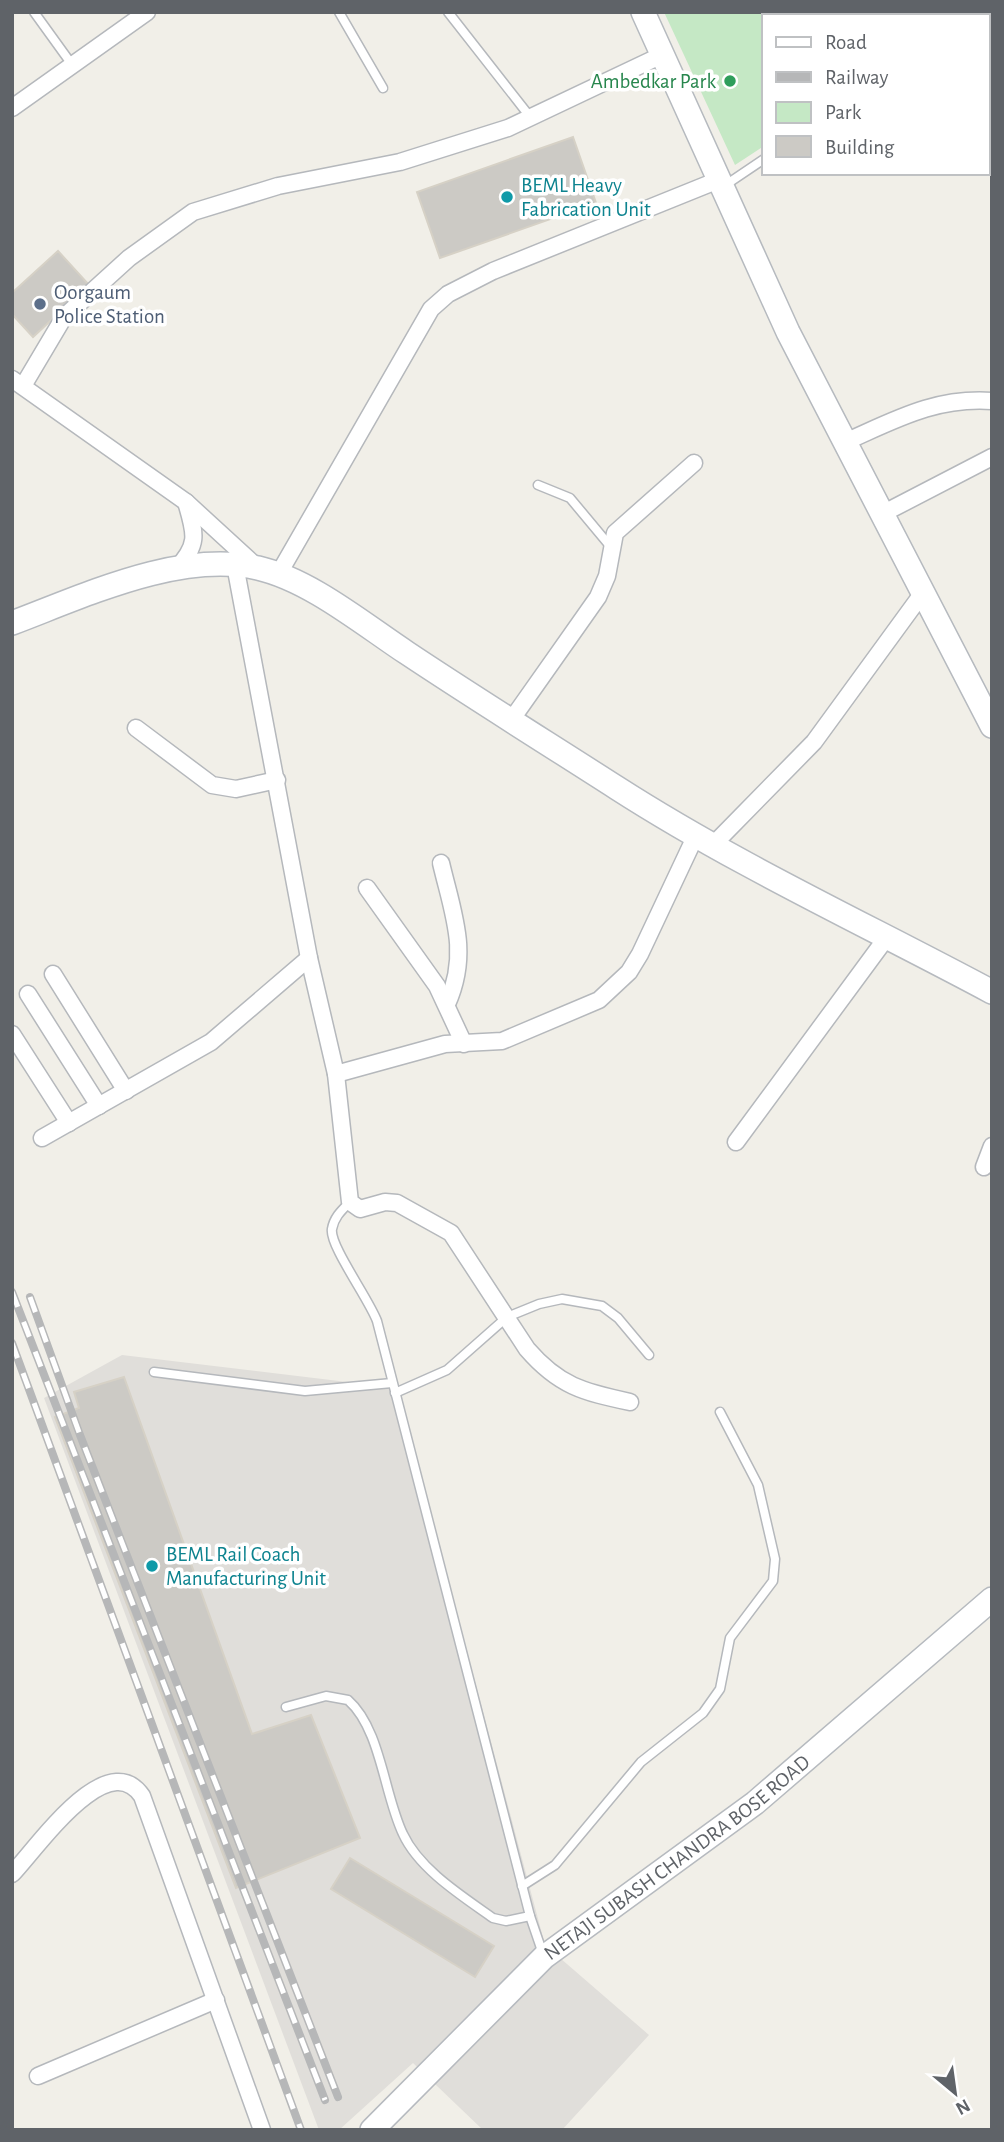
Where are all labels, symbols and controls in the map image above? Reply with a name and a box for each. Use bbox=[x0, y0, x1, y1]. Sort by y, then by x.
legend bbox=[762, 14, 990, 175]
text: Road bbox=[825, 32, 867, 53]
text: Railway bbox=[825, 67, 888, 88]
place label: Ambedkar Park bbox=[591, 71, 716, 92]
marker: Ambedkar Park bbox=[722, 73, 738, 89]
text: Park bbox=[825, 102, 862, 123]
text: Building bbox=[825, 137, 895, 158]
place label: BEML Heavy Fabrication Unit bbox=[521, 175, 651, 220]
marker: BEML Heavy Fabrication Unit bbox=[499, 189, 515, 205]
place label: Oorgaum Police Station bbox=[54, 282, 165, 327]
marker: Oorgaum Police Station bbox=[32, 296, 48, 312]
place label: BEML Rail Coach Manufacturing Unit bbox=[166, 1544, 326, 1589]
marker: BEML Rail Coach Manufacturing Unit bbox=[144, 1558, 160, 1574]
street label: NETAJI SUBASH CHANDRA BOSE ROAD bbox=[540, 1751, 813, 1964]
north arrow bbox=[920, 2058, 990, 2128]
text: N bbox=[952, 2095, 973, 2118]

